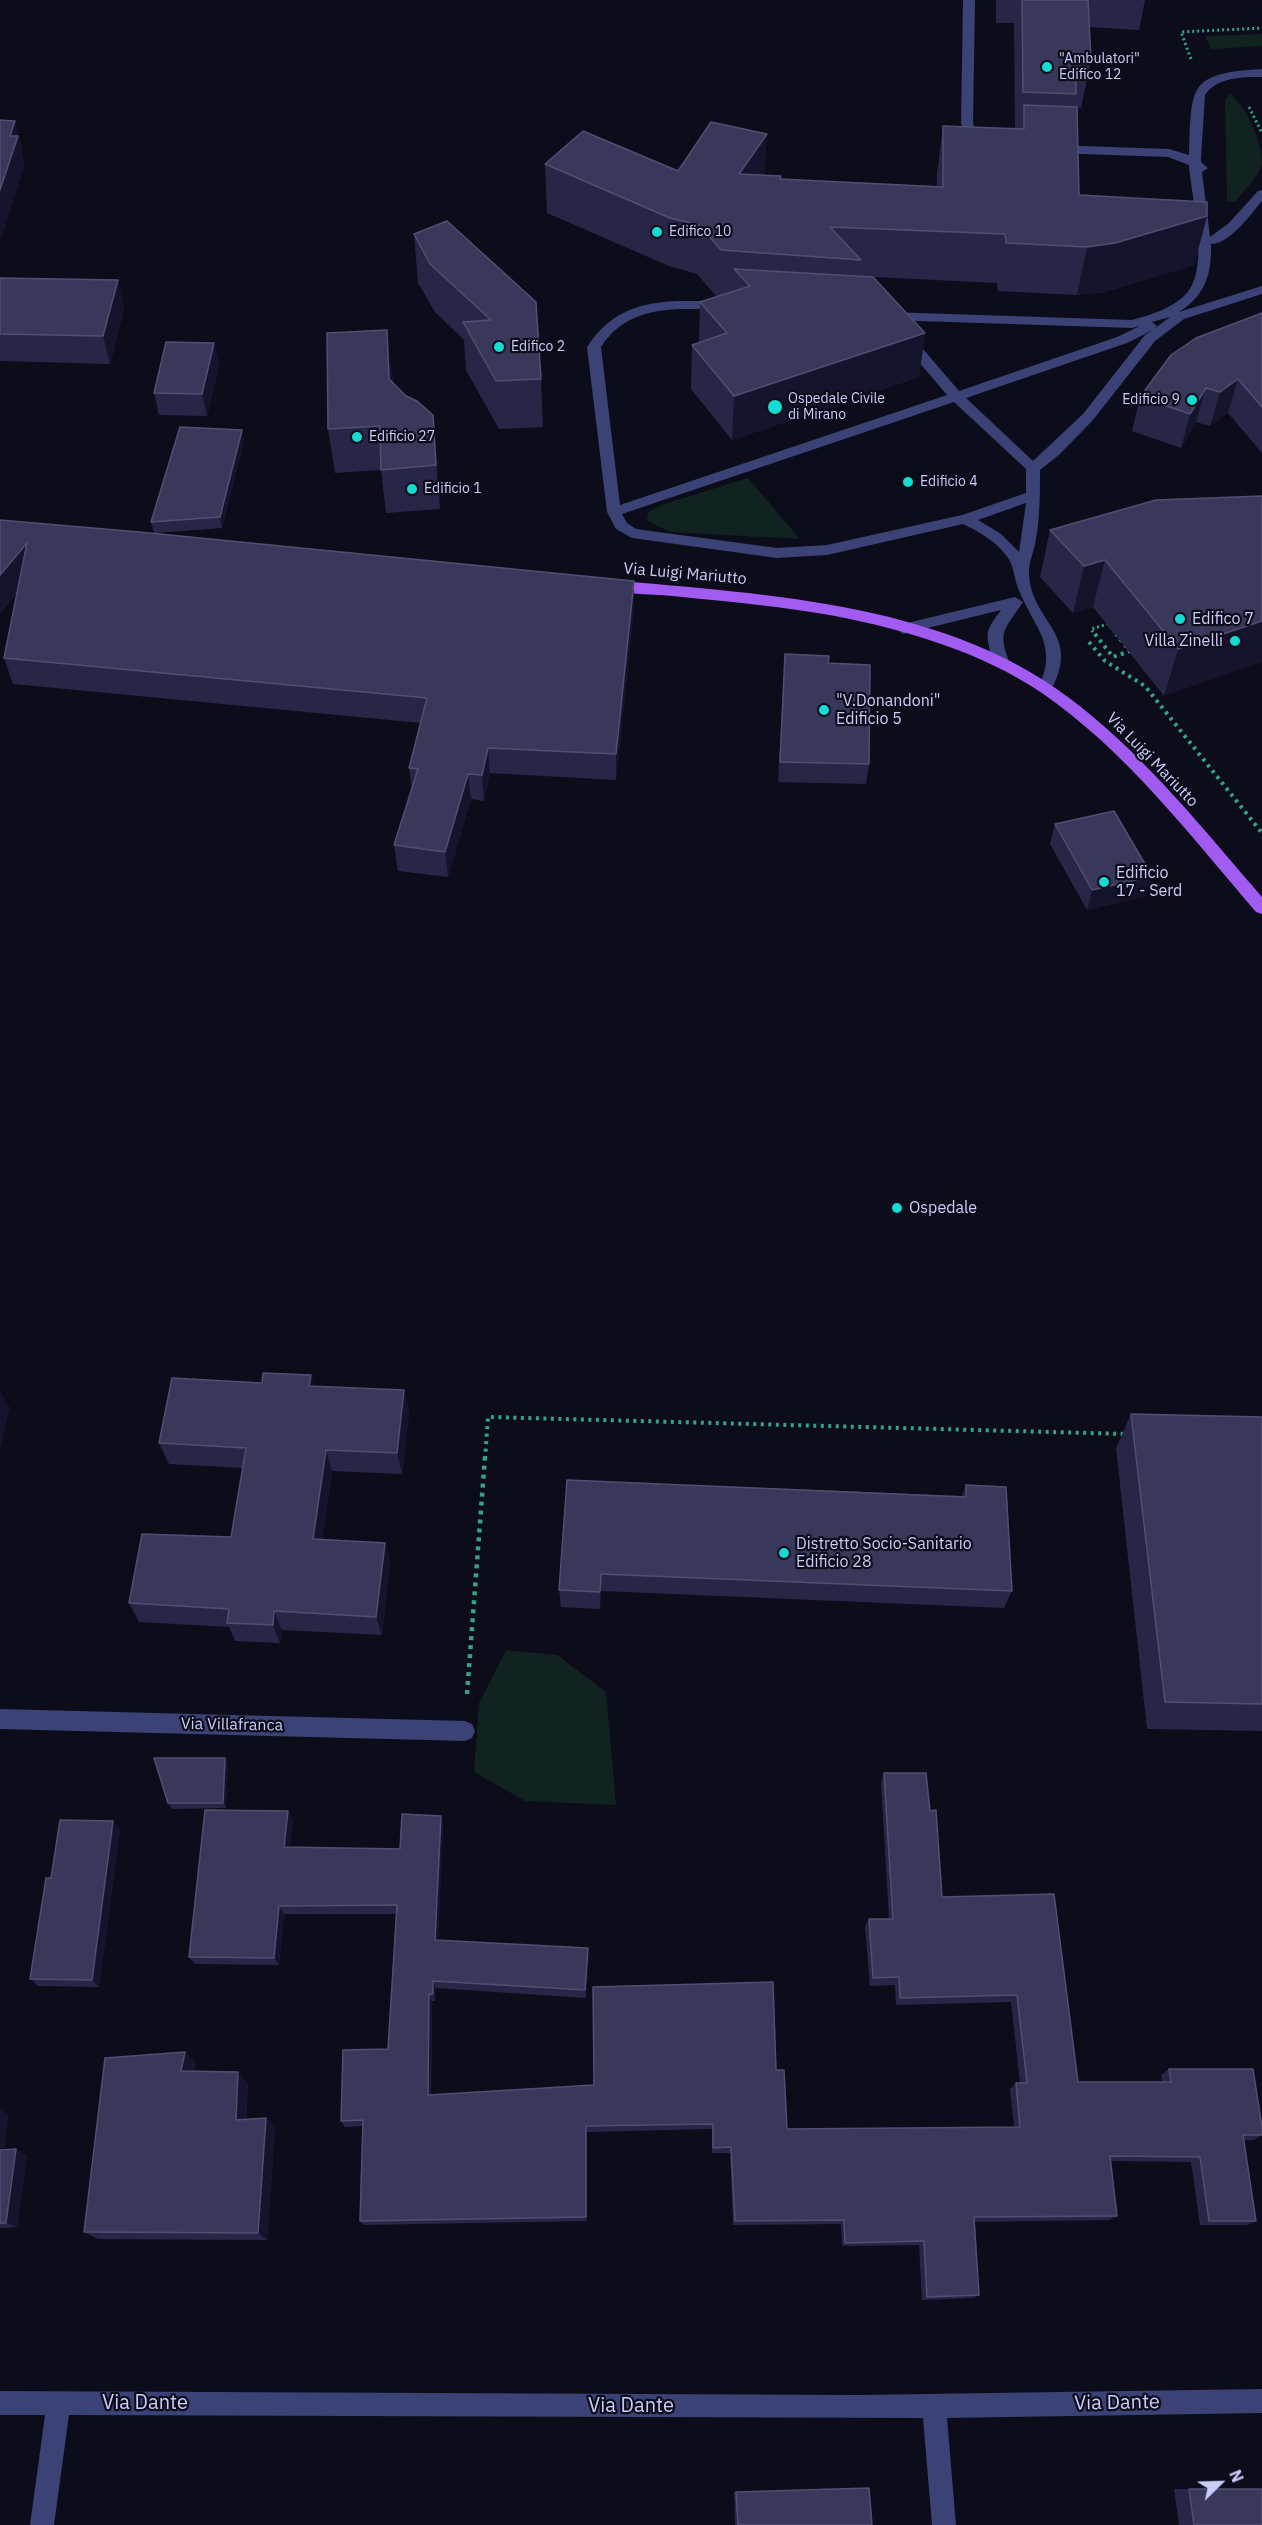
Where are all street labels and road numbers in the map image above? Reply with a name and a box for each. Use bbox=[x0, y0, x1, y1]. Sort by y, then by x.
street label: Via Luigi Mariutto bbox=[623, 559, 747, 589]
street label: Via Luigi Mariutto bbox=[1102, 709, 1202, 811]
street label: Via Villafranca bbox=[181, 1715, 283, 1735]
street label: Via Dante bbox=[1074, 2390, 1160, 2416]
street label: Via Dante bbox=[102, 2391, 188, 2415]
street label: Via Dante bbox=[588, 2394, 674, 2418]

